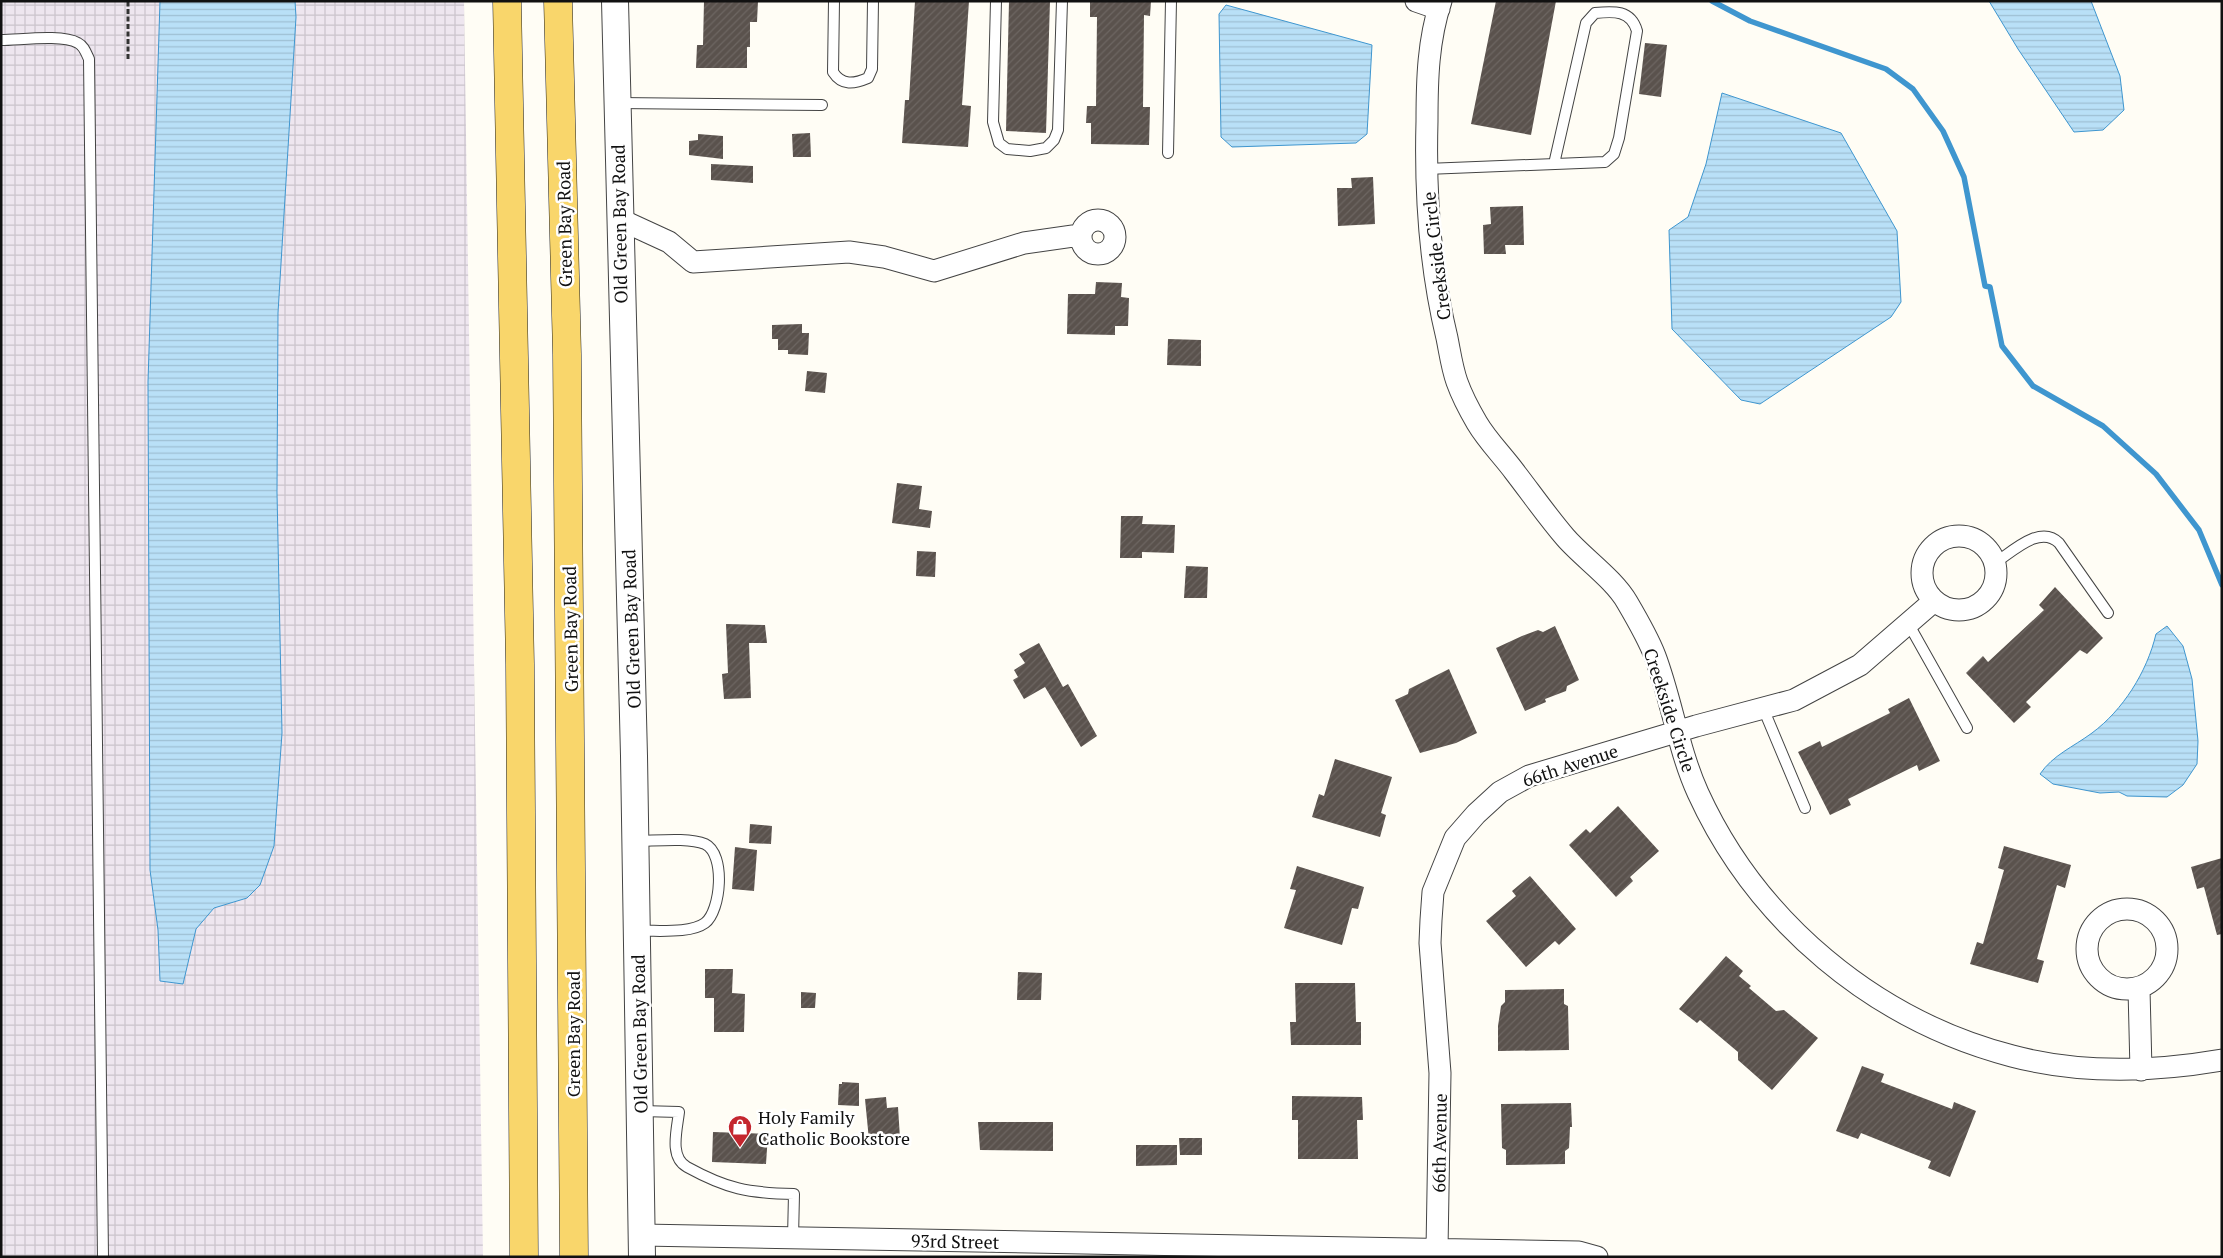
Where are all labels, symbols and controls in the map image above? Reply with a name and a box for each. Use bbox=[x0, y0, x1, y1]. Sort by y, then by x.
street label: Old Green Bay Road bbox=[606, 144, 632, 304]
street label: Green Bay Road bbox=[551, 161, 577, 287]
street label: Creekside Circle bbox=[1416, 190, 1456, 322]
street label: Old Green Bay Road bbox=[616, 549, 646, 709]
street label: Green Bay Road bbox=[557, 566, 583, 692]
street label: Creekside Circle bbox=[1639, 645, 1701, 775]
street label: 66th Avenue bbox=[1519, 738, 1621, 792]
street label: Old Green Bay Road bbox=[626, 954, 652, 1114]
street label: Green Bay Road bbox=[561, 971, 585, 1097]
street label: 66th Avenue bbox=[1426, 1093, 1452, 1193]
place label: Holy Family Catholic Bookstore bbox=[758, 1105, 910, 1150]
shop icon: Holy Family Catholic Bookstore bbox=[727, 1114, 753, 1148]
street label: 93rd Street bbox=[911, 1228, 1000, 1254]

